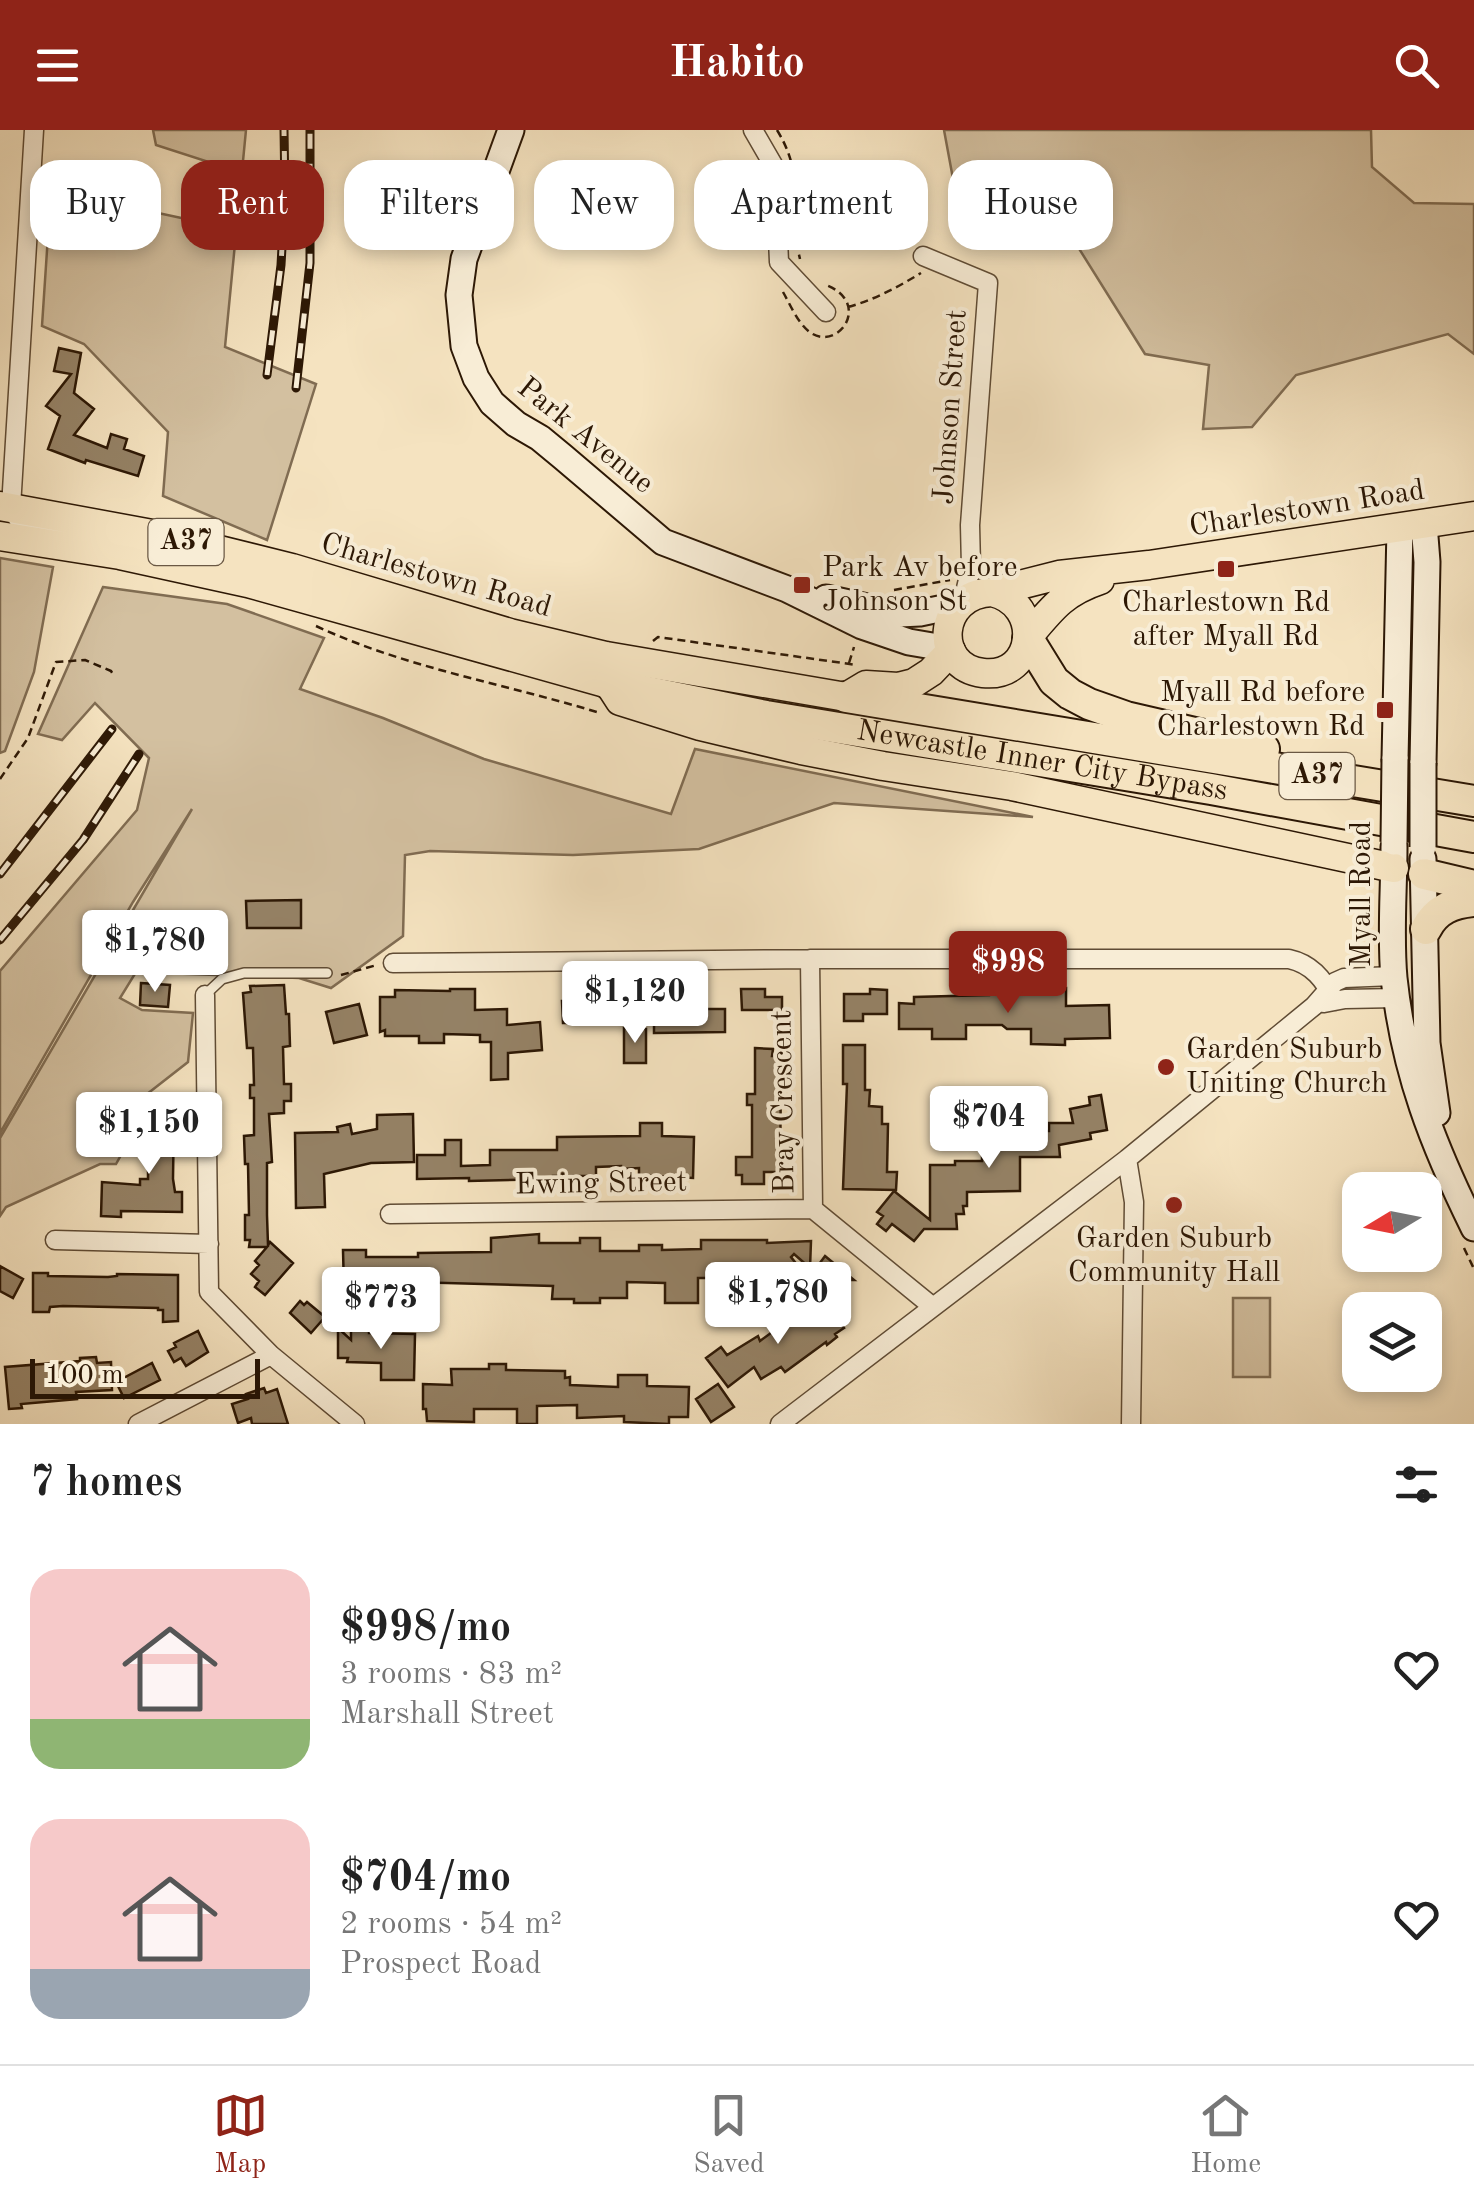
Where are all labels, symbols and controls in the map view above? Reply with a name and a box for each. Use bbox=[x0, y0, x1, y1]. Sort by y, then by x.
icon: menu bbox=[30, 38, 85, 93]
icon: search bbox=[1389, 38, 1444, 93]
text: Habito bbox=[669, 42, 805, 87]
chip: Buy bbox=[30, 160, 161, 250]
chip: Rent bbox=[181, 160, 324, 250]
chip: Filters bbox=[344, 160, 514, 250]
chip: New bbox=[534, 160, 674, 250]
chip: Apartment bbox=[694, 160, 928, 250]
chip: House bbox=[948, 160, 1113, 250]
street label: Johnson Street bbox=[929, 308, 973, 506]
street label: Park Avenue bbox=[511, 372, 659, 500]
street label: Charlestown Road bbox=[1187, 476, 1427, 542]
road number: A37 bbox=[148, 519, 224, 565]
street label: Charlestown Road bbox=[317, 529, 555, 623]
place label: Park Av before Johnson St bbox=[822, 553, 1018, 617]
marker: Charlestown Rd after Myall Rd bbox=[1215, 558, 1237, 580]
marker: Park Av before Johnson St bbox=[791, 574, 813, 596]
place label: Charlestown Rd after Myall Rd bbox=[1122, 588, 1330, 652]
place label: Myall Rd before Charlestown Rd bbox=[1157, 678, 1365, 742]
marker: Myall Rd before Charlestown Rd bbox=[1374, 699, 1396, 721]
street label: Newcastle Inner City Bypass bbox=[854, 716, 1230, 807]
road number: A37 bbox=[1280, 753, 1354, 799]
street label: Myall Road bbox=[1347, 821, 1377, 967]
pin: $1,780 bbox=[74, 910, 236, 995]
text: $1,780 bbox=[104, 926, 206, 958]
pin: $998 bbox=[949, 931, 1067, 1016]
text: $998 bbox=[971, 947, 1045, 979]
pin: $1,120 bbox=[554, 961, 716, 1046]
text: $1,120 bbox=[584, 977, 686, 1009]
street label: Bray Crescent bbox=[767, 1010, 801, 1194]
place label: Garden Suburb Uniting Church bbox=[1186, 1035, 1387, 1099]
marker: Garden Suburb Uniting Church bbox=[1155, 1056, 1177, 1078]
pin: $704 bbox=[930, 1086, 1048, 1171]
pin: $1,150 bbox=[68, 1092, 230, 1177]
text: $704 bbox=[952, 1102, 1026, 1134]
text: $1,150 bbox=[98, 1108, 200, 1140]
street label: Ewing Street bbox=[515, 1167, 687, 1201]
north arrow bbox=[1342, 1172, 1442, 1272]
map controls bbox=[1342, 1172, 1442, 1392]
marker: Garden Suburb Community Hall bbox=[1163, 1194, 1185, 1216]
place label: Garden Suburb Community Hall bbox=[1068, 1224, 1280, 1288]
pin: $1,780 bbox=[697, 1262, 859, 1347]
pin: $773 bbox=[322, 1267, 440, 1352]
text: $1,780 bbox=[727, 1278, 829, 1310]
text: $773 bbox=[344, 1283, 418, 1315]
button: layers bbox=[1342, 1292, 1442, 1392]
scale bar bbox=[30, 1354, 260, 1398]
text: 100 m bbox=[45, 1362, 124, 1390]
icon: filters bbox=[1389, 1457, 1444, 1512]
text: 7 homes bbox=[30, 1463, 182, 1505]
text: $998/mo bbox=[340, 1608, 511, 1650]
icon: home bbox=[110, 1609, 230, 1729]
icon: heart bbox=[1389, 1642, 1444, 1697]
text: 3 rooms · 83 m² bbox=[340, 1659, 562, 1691]
text: Marshall Street bbox=[340, 1699, 554, 1731]
text: $704/mo bbox=[340, 1858, 511, 1900]
icon: home bbox=[110, 1859, 230, 1979]
icon: heart bbox=[1389, 1892, 1444, 1947]
text: 2 rooms · 54 m² bbox=[340, 1909, 562, 1941]
text: Prospect Road bbox=[340, 1949, 541, 1981]
tab: Map bbox=[213, 2088, 268, 2183]
tab: Saved bbox=[693, 2088, 765, 2183]
tab: Home bbox=[1190, 2088, 1261, 2183]

